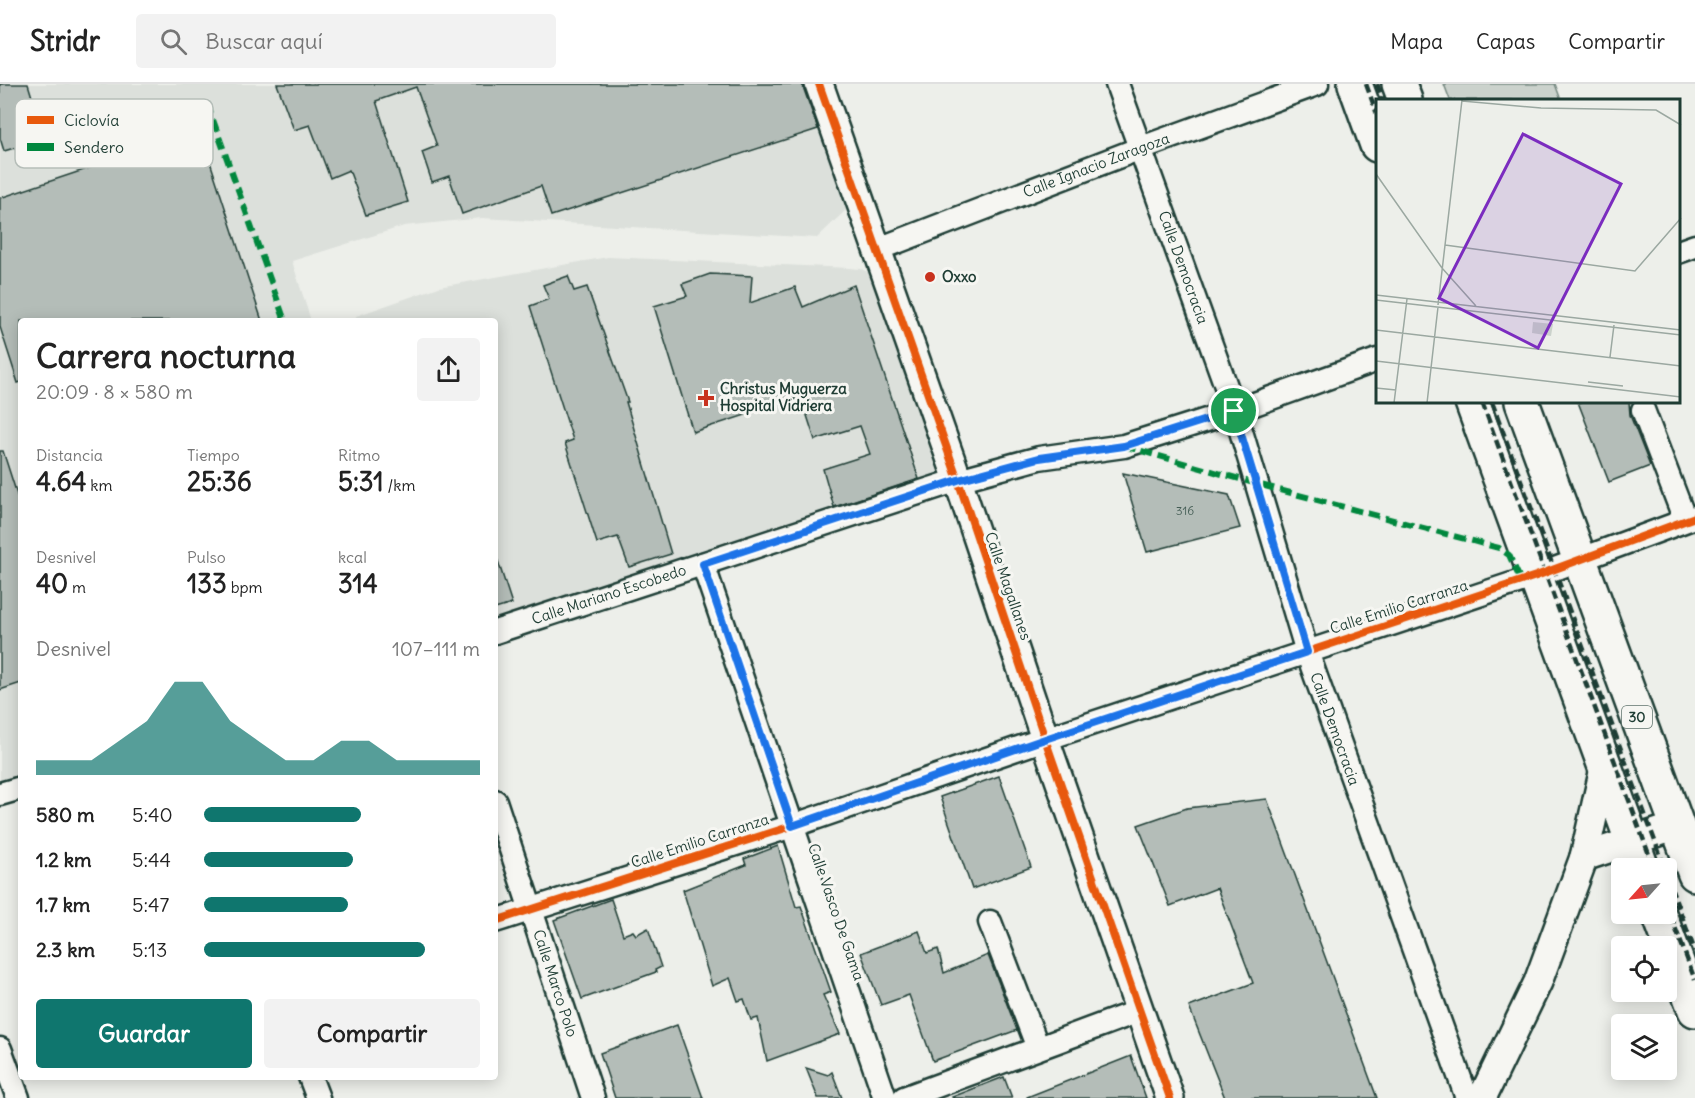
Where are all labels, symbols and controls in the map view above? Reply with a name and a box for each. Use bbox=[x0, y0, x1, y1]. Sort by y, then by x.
search box bbox=[136, 14, 556, 68]
text: Stridr bbox=[30, 23, 100, 59]
icon: search bbox=[157, 25, 190, 58]
text: Buscar aquí bbox=[205, 27, 323, 55]
text: Mapa bbox=[1390, 28, 1443, 55]
text: Capas bbox=[1476, 28, 1535, 55]
text: Compartir bbox=[1568, 28, 1665, 55]
legend bbox=[15, 99, 213, 168]
inset map bbox=[1376, 99, 1680, 404]
text: Ciclovía bbox=[64, 110, 119, 130]
street label: Calle Ignacio Zaragoza bbox=[1020, 128, 1172, 202]
text: Sendero bbox=[64, 137, 124, 157]
street label: Calle Democracia bbox=[1155, 208, 1213, 327]
place label: Oxxo bbox=[942, 267, 977, 286]
marker: Oxxo bbox=[923, 270, 937, 284]
text: Carrera nocturna bbox=[36, 335, 296, 377]
button: share bbox=[417, 338, 480, 401]
text: 20:09 · 8 × 580 m bbox=[36, 379, 193, 404]
place label: Christus Muguerza Hospital Vidriera bbox=[720, 379, 847, 416]
pin bbox=[1208, 385, 1259, 436]
marker: Christus Muguerza Hospital Vidriera bbox=[697, 389, 715, 407]
icon: arrive bbox=[1217, 394, 1250, 427]
text: Distancia bbox=[36, 445, 103, 465]
text: Tiempo bbox=[187, 445, 240, 465]
text: Ritmo bbox=[338, 445, 380, 465]
text: 4.64 bbox=[36, 465, 86, 498]
text: 25:36 bbox=[187, 465, 252, 498]
text: 5:31 bbox=[338, 465, 384, 498]
text: km bbox=[86, 475, 112, 495]
text: /km bbox=[384, 475, 415, 495]
house number: 316 bbox=[1176, 503, 1194, 518]
street label: Calle Magallanes bbox=[981, 529, 1036, 643]
text: Desnivel bbox=[36, 547, 96, 567]
text: Pulso bbox=[187, 547, 226, 567]
text: kcal bbox=[338, 547, 367, 567]
street label: Calle Mariano Escobedo bbox=[529, 560, 689, 628]
text: 40 bbox=[36, 567, 68, 600]
text: 133 bbox=[187, 567, 227, 600]
text: 314 bbox=[338, 567, 378, 600]
street label: Calle Emilio Carranza bbox=[1327, 575, 1471, 638]
text: m bbox=[68, 577, 86, 597]
text: bpm bbox=[227, 577, 263, 597]
text: Desnivel bbox=[36, 636, 111, 661]
text: 107–111 m bbox=[392, 636, 480, 661]
street label: Calle Democracia bbox=[1306, 670, 1364, 788]
road number: 30 bbox=[1622, 706, 1652, 728]
text: 580 m bbox=[36, 802, 94, 827]
text: 5:40 bbox=[132, 802, 173, 827]
street label: Calle Emilio Carranza bbox=[628, 809, 772, 872]
street label: Calle Vasco De Gama bbox=[804, 841, 869, 983]
text: 1.2 km bbox=[36, 847, 92, 872]
text: 5:44 bbox=[132, 847, 171, 872]
north arrow bbox=[1611, 858, 1677, 924]
map controls bbox=[1611, 858, 1677, 1080]
text: 1.7 km bbox=[36, 892, 90, 917]
text: 5:47 bbox=[132, 892, 169, 917]
street label: Calle Marco Polo bbox=[529, 927, 582, 1039]
button: locate bbox=[1611, 936, 1677, 1002]
text: 2.3 km bbox=[36, 937, 95, 962]
text: 5:13 bbox=[132, 937, 167, 962]
button: Guardar bbox=[36, 999, 252, 1068]
button: Compartir bbox=[264, 999, 480, 1068]
button: layers bbox=[1611, 1014, 1677, 1080]

